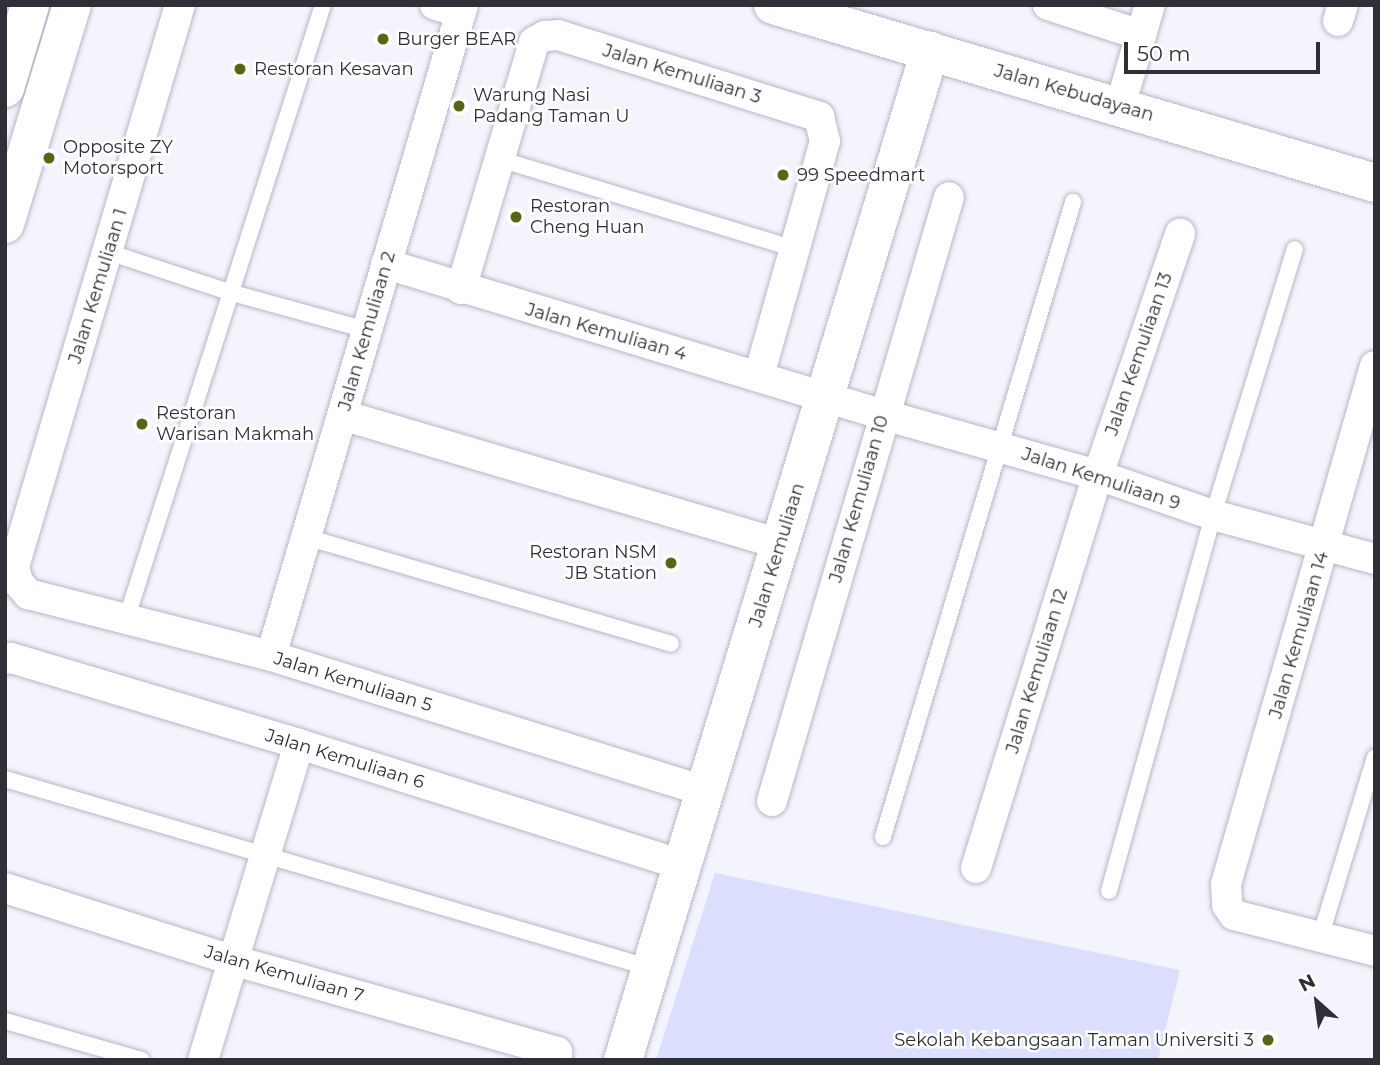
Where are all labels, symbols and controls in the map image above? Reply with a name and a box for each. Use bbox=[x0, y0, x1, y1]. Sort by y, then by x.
place label: Burger BEAR bbox=[397, 28, 516, 50]
scale bar bbox=[1128, 28, 1324, 72]
marker: Burger BEAR bbox=[375, 31, 391, 47]
street label: Jalan Kemuliaan 3 bbox=[600, 40, 764, 108]
text: 50 m bbox=[1137, 41, 1191, 66]
place label: Restoran Kesavan bbox=[254, 58, 414, 80]
street label: Jalan Kebudayaan bbox=[992, 60, 1156, 126]
marker: Restoran Kesavan bbox=[232, 61, 248, 77]
place label: Warung Nasi Padang Taman U bbox=[473, 85, 630, 128]
marker: Warung Nasi Padang Taman U bbox=[451, 98, 467, 114]
place label: Opposite ZY Motorsport bbox=[63, 137, 173, 180]
marker: Opposite ZY Motorsport bbox=[41, 150, 57, 166]
place label: 99 Speedmart bbox=[797, 164, 925, 186]
marker: 99 Speedmart bbox=[775, 167, 791, 183]
place label: Restoran Cheng Huan bbox=[530, 196, 645, 238]
street label: Jalan Kemuliaan 1 bbox=[64, 206, 132, 366]
marker: Restoran Cheng Huan bbox=[508, 209, 524, 225]
street label: Jalan Kemuliaan 2 bbox=[334, 249, 400, 413]
street label: Jalan Kemuliaan 13 bbox=[1101, 270, 1177, 438]
street label: Jalan Kemuliaan 4 bbox=[523, 299, 689, 365]
place label: Restoran Warisan Makmah bbox=[156, 403, 314, 446]
street label: Jalan Kemuliaan 10 bbox=[825, 413, 893, 585]
marker: Restoran Warisan Makmah bbox=[134, 416, 150, 432]
street label: Jalan Kemuliaan 9 bbox=[1019, 443, 1183, 515]
street label: Jalan Kemuliaan bbox=[745, 480, 809, 630]
place label: Restoran NSM JB Station bbox=[529, 542, 657, 584]
street label: Jalan Kemuliaan 14 bbox=[1265, 549, 1333, 721]
marker: Restoran NSM JB Station bbox=[663, 555, 679, 571]
street label: Jalan Kemuliaan 12 bbox=[1002, 586, 1072, 756]
street label: Jalan Kemuliaan 5 bbox=[271, 648, 435, 716]
street label: Jalan Kemuliaan 6 bbox=[263, 725, 427, 793]
street label: Jalan Kemuliaan 7 bbox=[202, 941, 366, 1007]
north arrow bbox=[1282, 967, 1352, 1037]
text: N bbox=[1295, 969, 1319, 997]
place label: Sekolah Kebangsaan Taman Universiti 3 bbox=[894, 1029, 1254, 1051]
marker: Sekolah Kebangsaan Taman Universiti 3 bbox=[1260, 1032, 1276, 1048]

